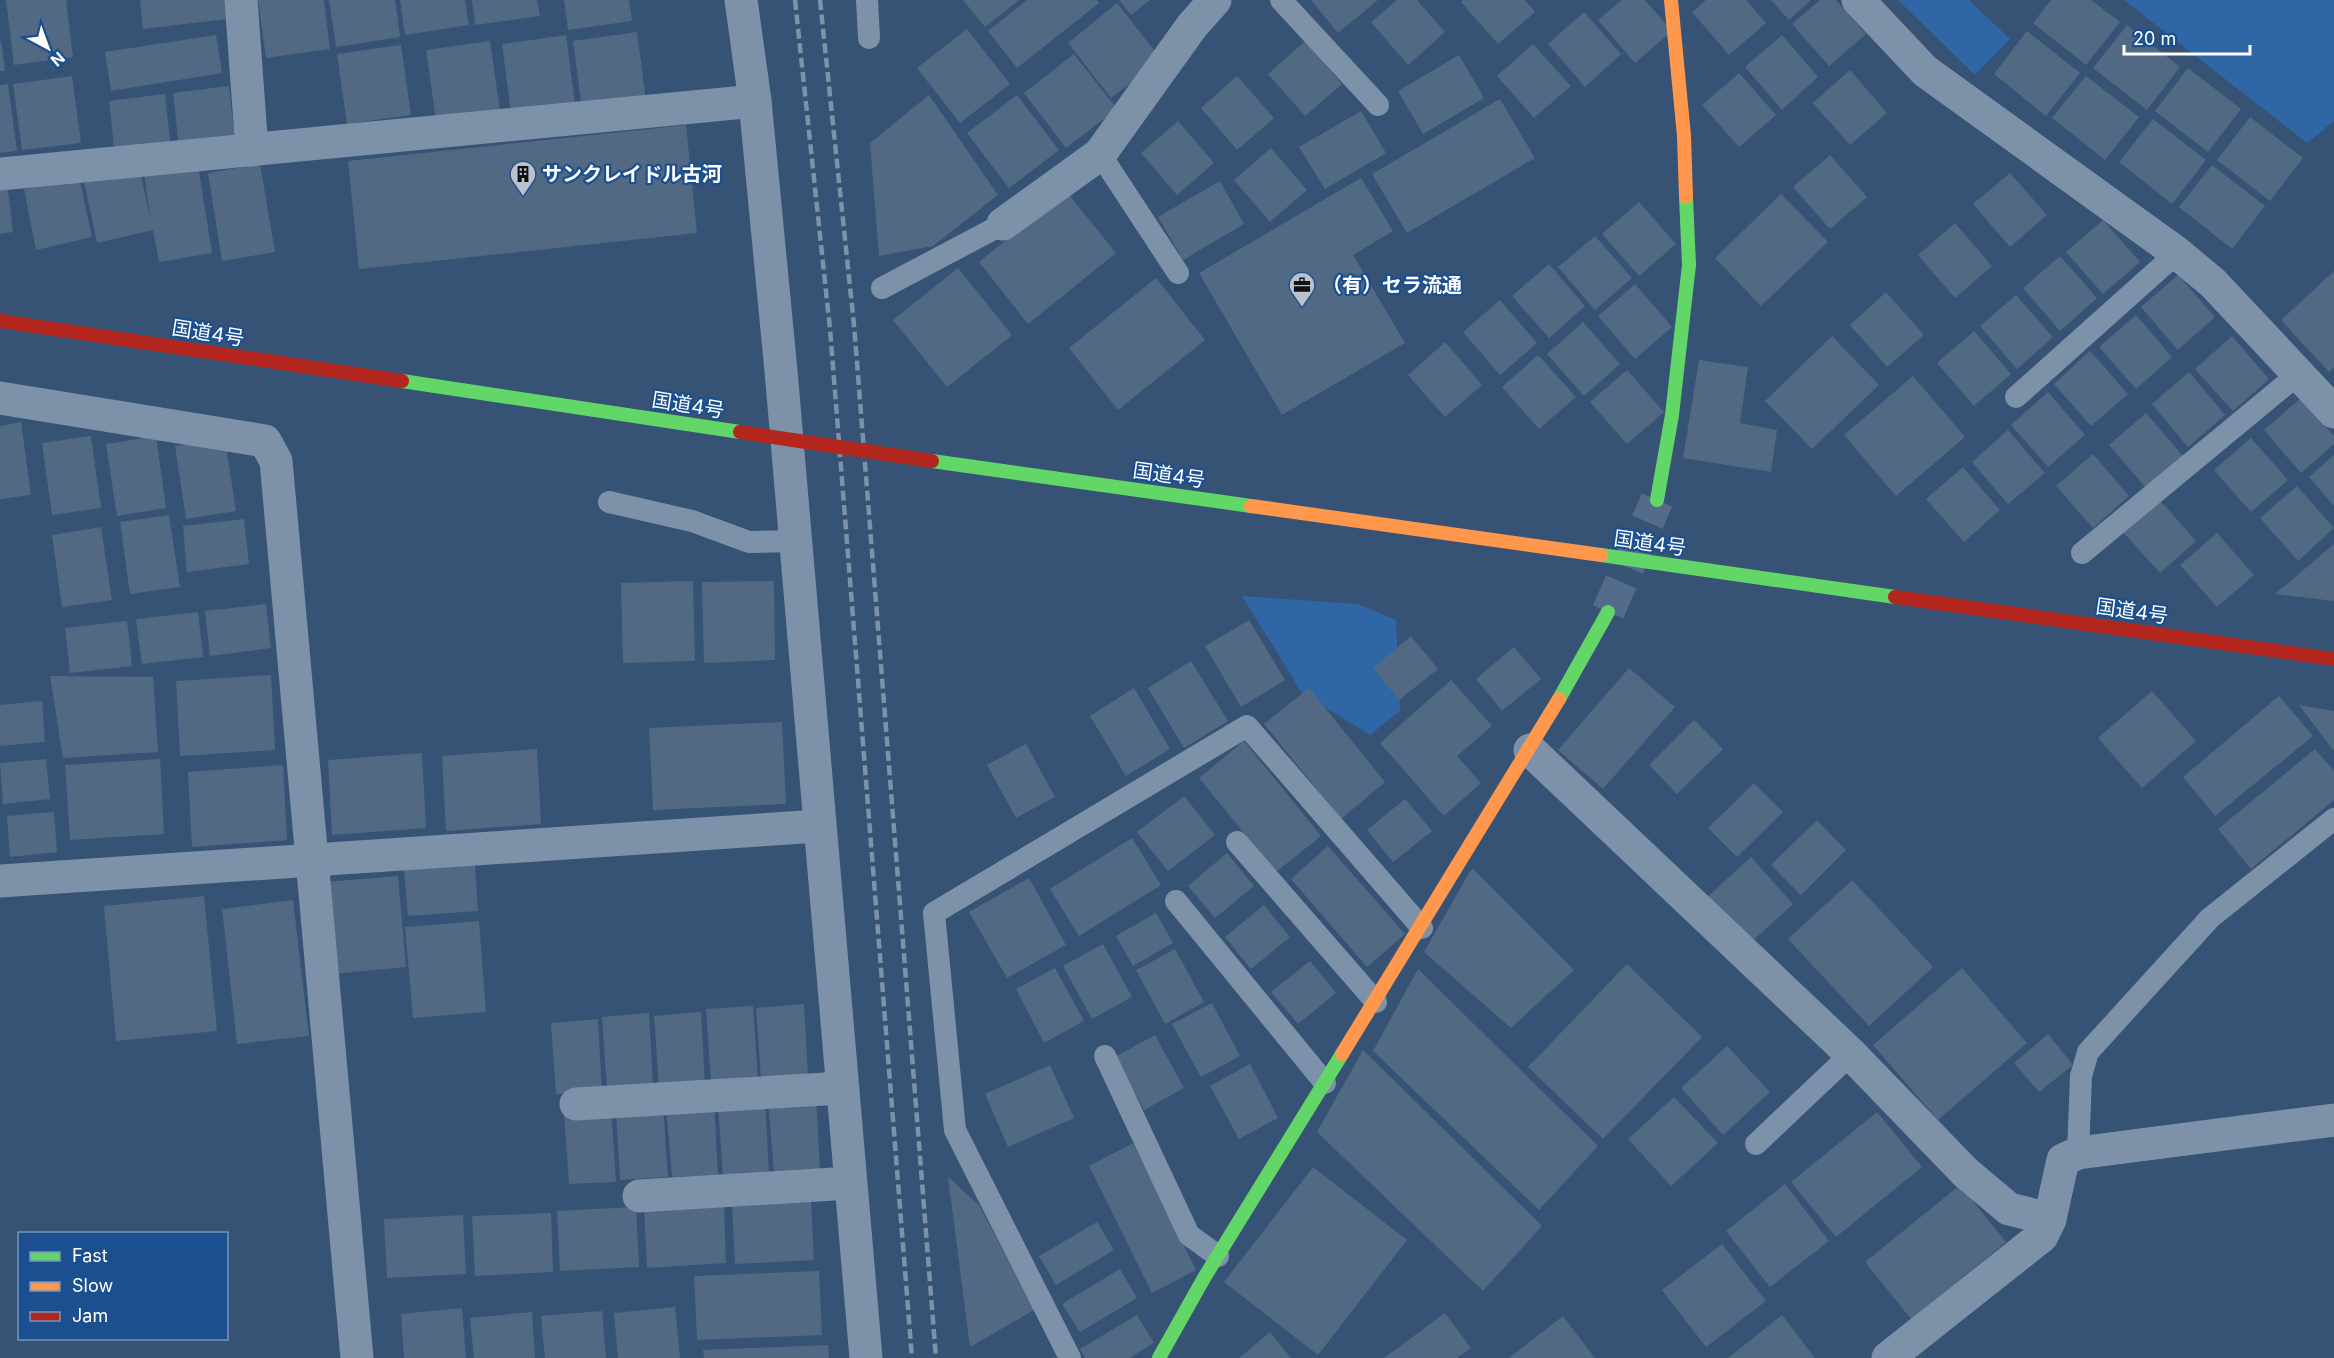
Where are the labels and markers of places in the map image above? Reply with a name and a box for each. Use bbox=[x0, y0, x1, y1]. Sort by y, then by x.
building icon: サンクレイドル古河 bbox=[508, 159, 538, 197]
place label: サンクレイドル古河 bbox=[542, 162, 722, 186]
office icon: （有）セラ流通 bbox=[1287, 270, 1317, 308]
place label: （有）セラ流通 bbox=[1322, 273, 1462, 297]

